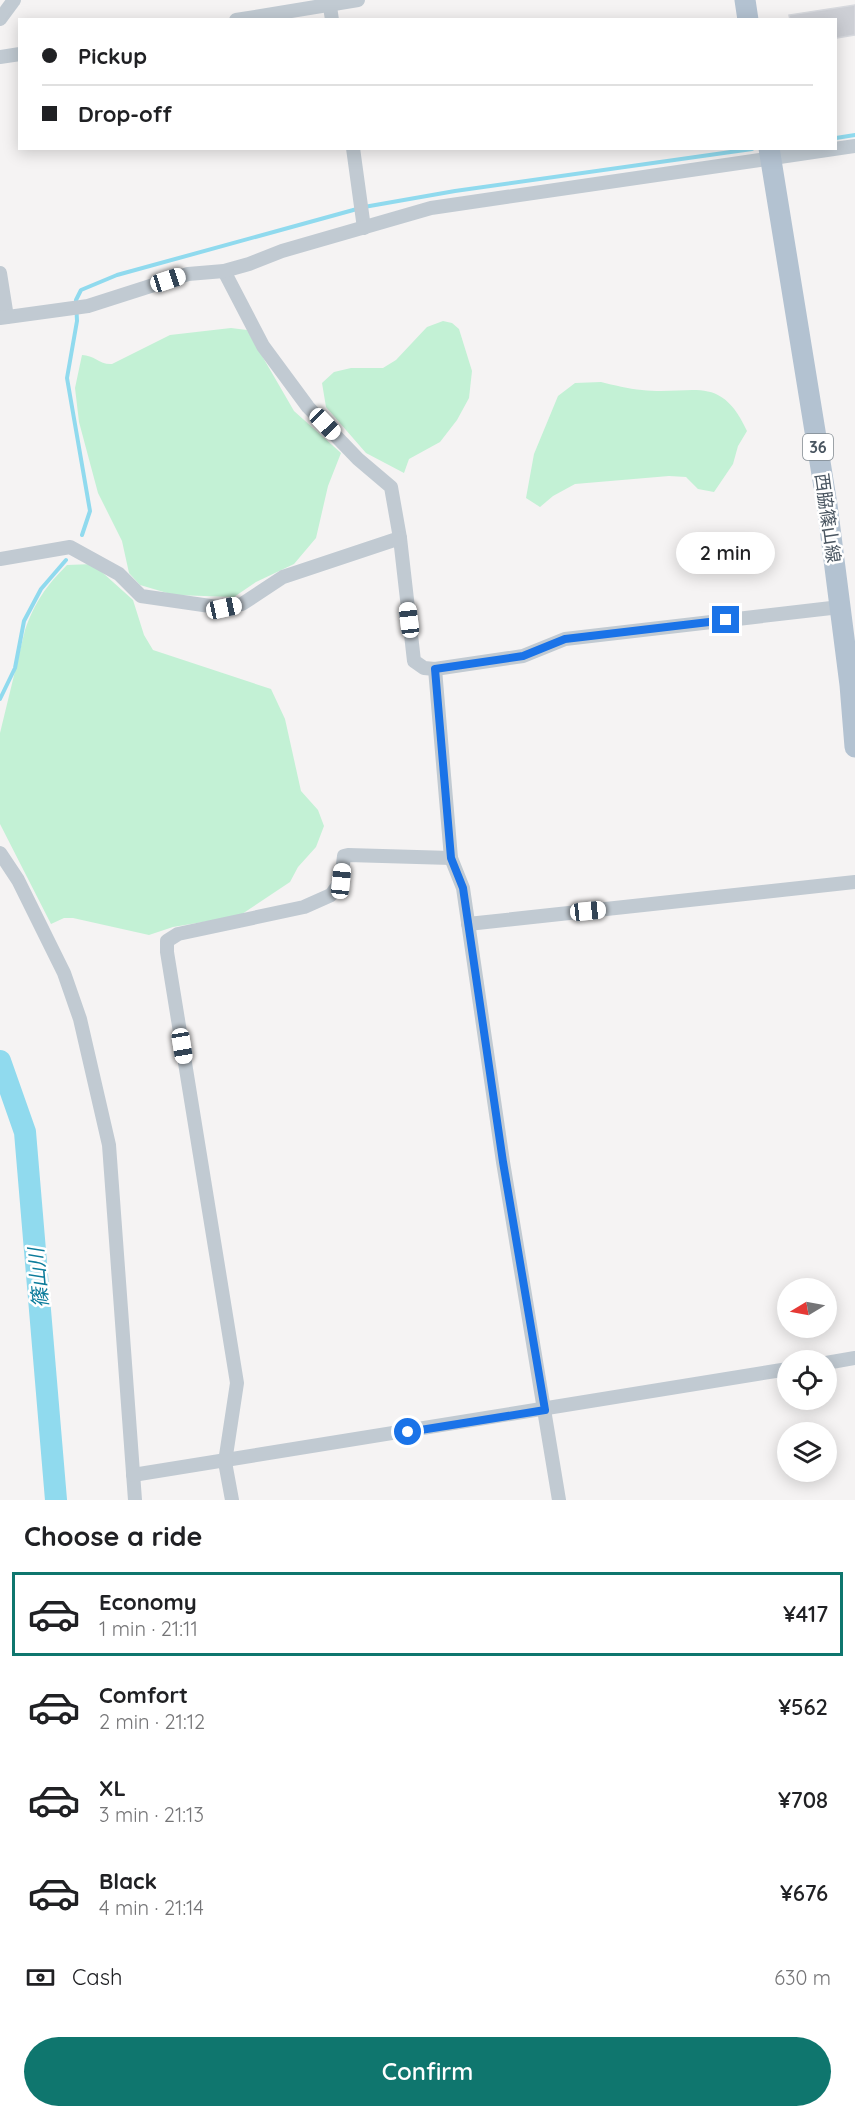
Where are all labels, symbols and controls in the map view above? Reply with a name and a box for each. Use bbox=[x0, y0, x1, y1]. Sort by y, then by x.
text: Pickup bbox=[78, 42, 147, 70]
text: Drop-off bbox=[78, 100, 172, 128]
car bbox=[148, 266, 188, 294]
car bbox=[306, 405, 344, 443]
road number: 36 bbox=[803, 434, 833, 460]
street label: 西脇篠山線 bbox=[810, 472, 846, 564]
callout: 2 min bbox=[676, 533, 776, 575]
text: 2 min bbox=[700, 540, 751, 565]
car bbox=[205, 595, 243, 621]
car bbox=[398, 601, 420, 639]
route end bbox=[712, 606, 739, 633]
car bbox=[330, 862, 352, 900]
car bbox=[569, 900, 607, 922]
car bbox=[170, 1027, 194, 1065]
water label: 篠山川 bbox=[23, 1245, 53, 1309]
north arrow bbox=[777, 1278, 837, 1338]
map controls bbox=[777, 1278, 837, 1482]
button: locate bbox=[777, 1350, 837, 1410]
route start bbox=[394, 1418, 421, 1445]
button: layers bbox=[777, 1422, 837, 1482]
text: Choose a ride bbox=[24, 1519, 202, 1553]
icon: car bbox=[27, 1587, 81, 1641]
text: Economy bbox=[99, 1588, 197, 1616]
text: ¥417 bbox=[783, 1600, 828, 1628]
text: 1 min · 21:11 bbox=[99, 1616, 198, 1641]
icon: car bbox=[27, 1680, 81, 1734]
text: Comfort bbox=[99, 1681, 188, 1709]
text: ¥562 bbox=[778, 1693, 828, 1721]
text: 2 min · 21:12 bbox=[99, 1709, 205, 1734]
icon: car bbox=[27, 1773, 81, 1827]
text: XL bbox=[99, 1774, 126, 1802]
text: ¥708 bbox=[778, 1786, 828, 1814]
text: 3 min · 21:13 bbox=[99, 1802, 204, 1827]
icon: car bbox=[27, 1866, 81, 1920]
text: Black bbox=[99, 1867, 157, 1895]
text: ¥676 bbox=[780, 1879, 828, 1907]
text: 4 min · 21:14 bbox=[99, 1895, 204, 1920]
icon: cash bbox=[24, 1961, 57, 1994]
text: Cash bbox=[72, 1963, 123, 1991]
text: 630 m bbox=[774, 1965, 831, 1990]
button: Confirm bbox=[24, 2037, 831, 2106]

